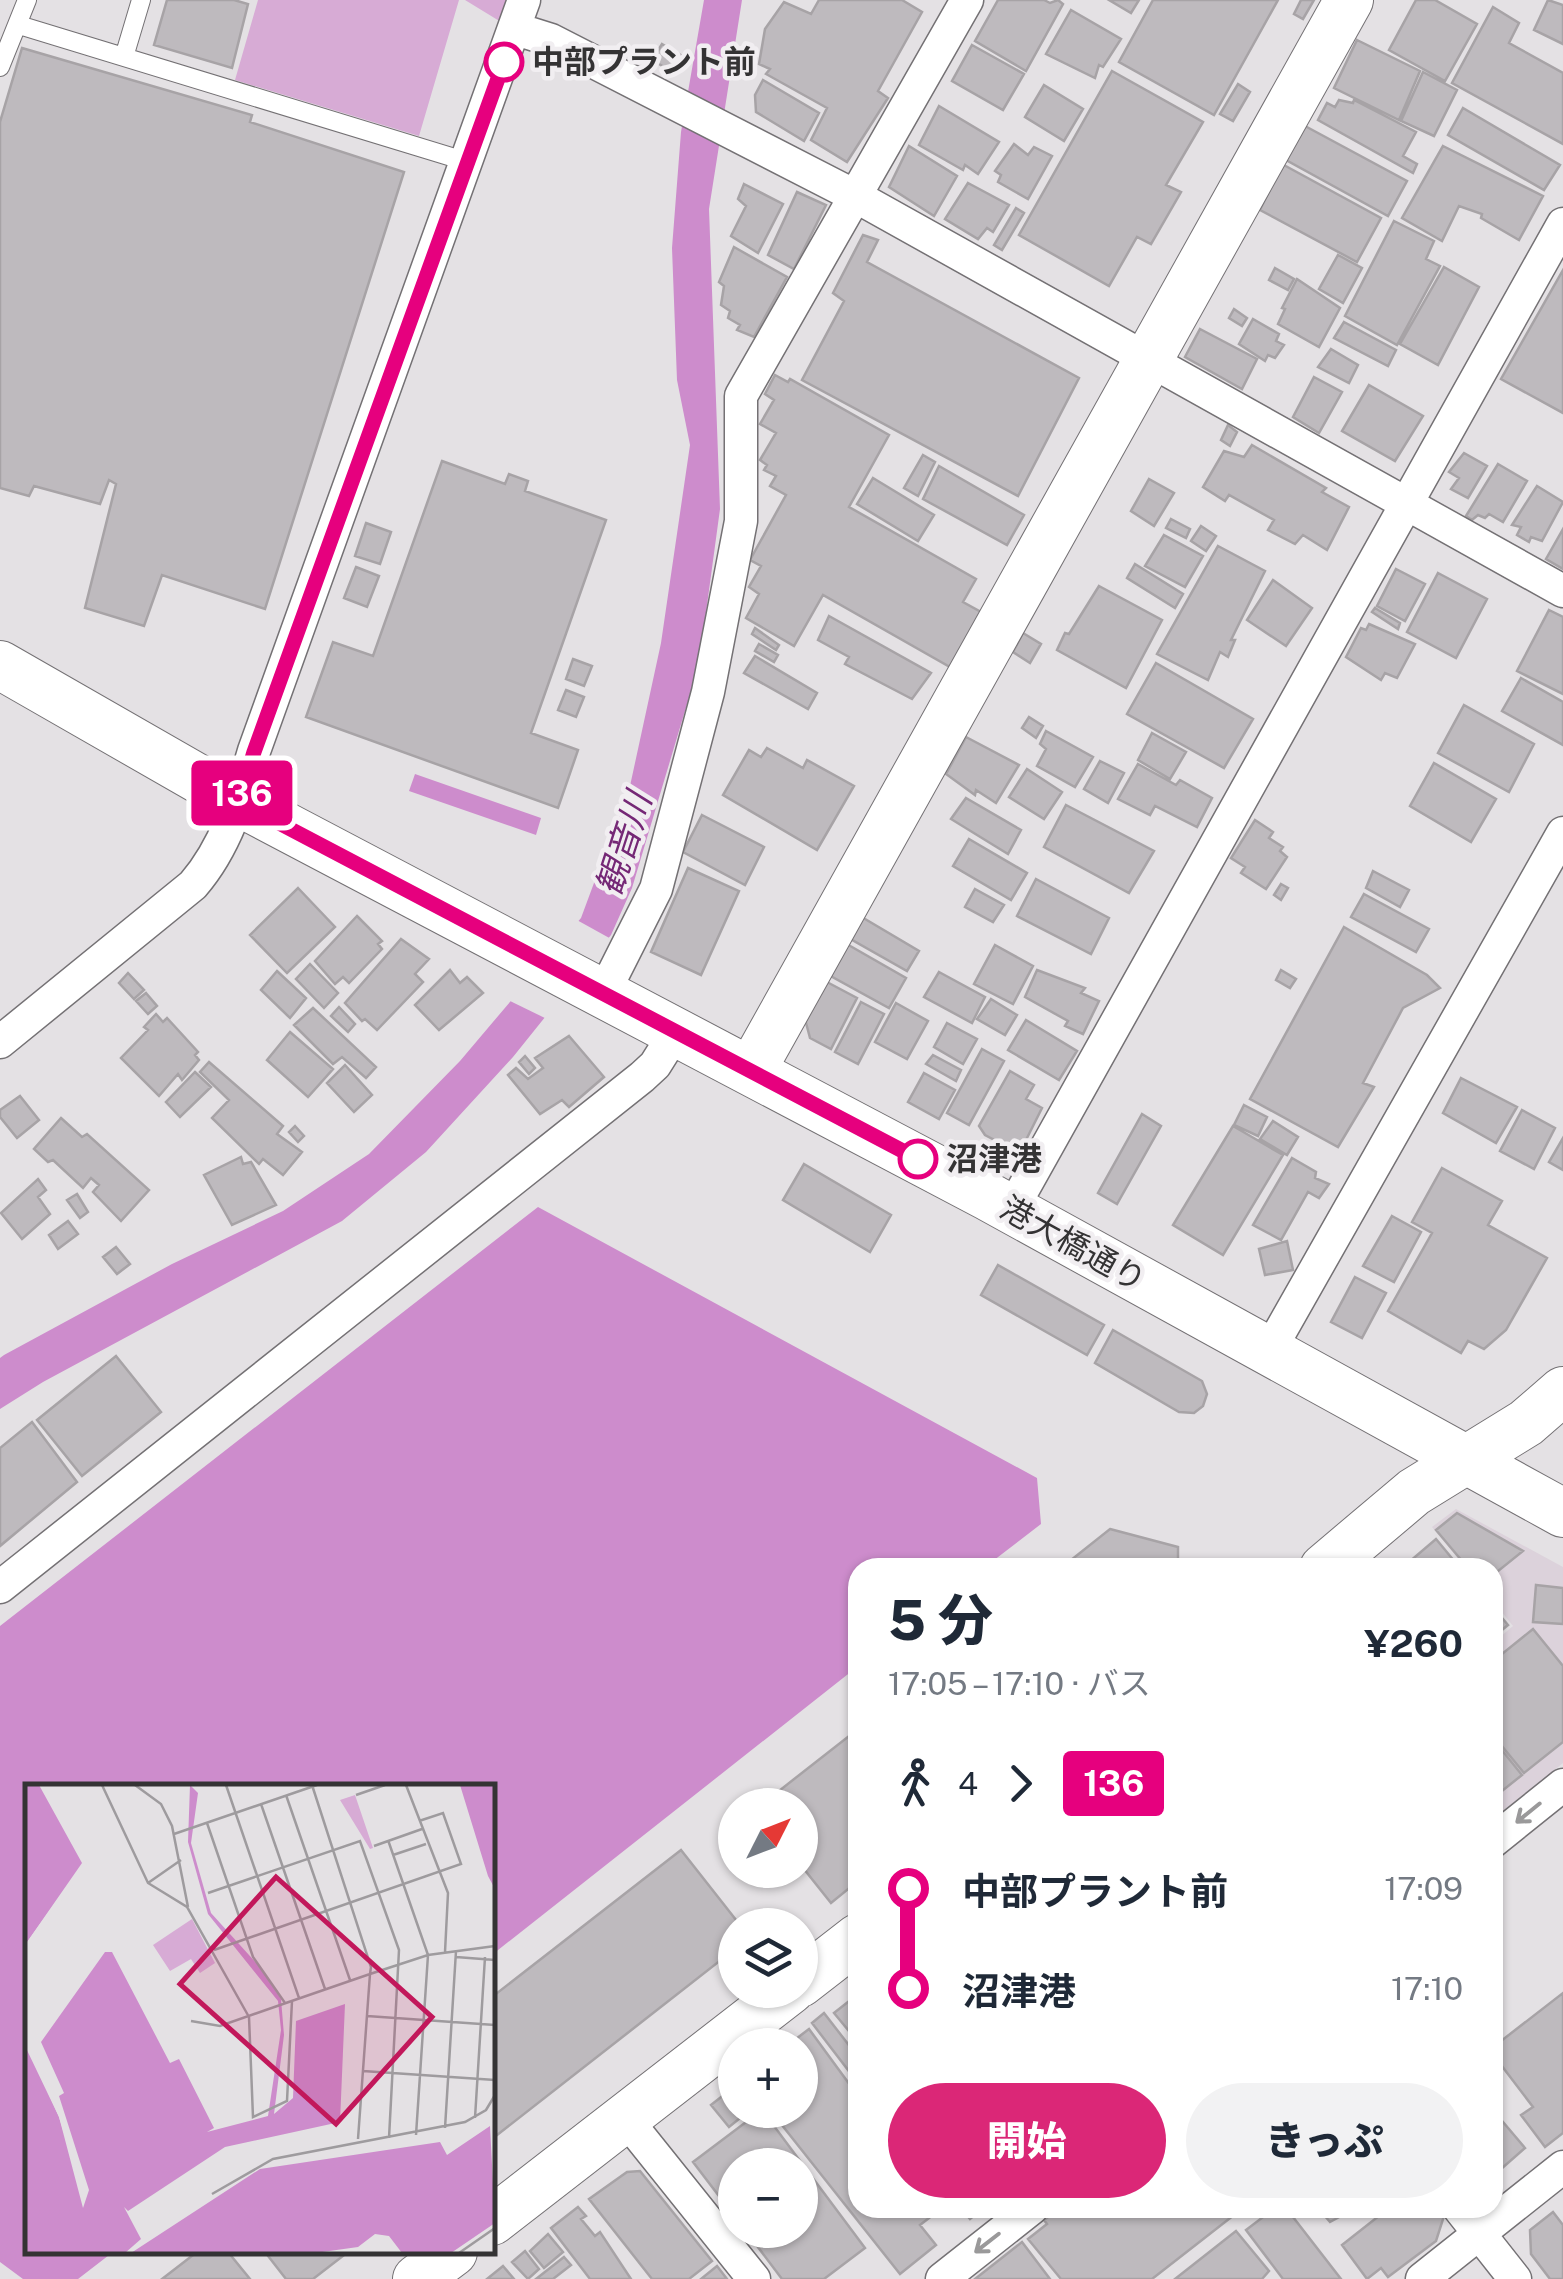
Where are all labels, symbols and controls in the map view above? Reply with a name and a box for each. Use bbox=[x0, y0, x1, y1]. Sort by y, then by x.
marker: 中部プラント前 bbox=[485, 43, 523, 81]
place label: 中部プラント前 bbox=[532, 43, 756, 80]
line badge: 136 bbox=[184, 760, 300, 826]
text: 136 bbox=[211, 773, 273, 814]
water label: 観音川 bbox=[588, 784, 660, 900]
marker: 沼津港 bbox=[899, 1140, 937, 1178]
place label: 沼津港 bbox=[946, 1140, 1042, 1177]
street label: 港大橋通り bbox=[994, 1189, 1152, 1299]
text: 5 分 bbox=[888, 1588, 993, 1652]
text: ¥260 bbox=[1364, 1621, 1463, 1666]
text: 17:05 – 17:10 · バス bbox=[888, 1665, 1151, 1702]
icon: walk bbox=[888, 1756, 943, 1811]
icon: forward bbox=[993, 1756, 1048, 1811]
text: 136 bbox=[1083, 1763, 1144, 1804]
text: 4 bbox=[958, 1765, 978, 1802]
inset map bbox=[25, 1784, 495, 2254]
north arrow bbox=[718, 1788, 818, 1888]
map controls bbox=[718, 1788, 818, 2248]
one-way arrow bbox=[1515, 1802, 1541, 1824]
text: 中部プラント前 bbox=[962, 1869, 1228, 1914]
text: 17:09 bbox=[1384, 1870, 1463, 1907]
button: layers bbox=[718, 1908, 818, 2008]
text: 沼津港 bbox=[962, 1969, 1076, 2014]
text: 17:10 bbox=[1391, 1970, 1463, 2007]
button: + bbox=[718, 2028, 818, 2128]
button: 開始 bbox=[888, 2083, 1166, 2198]
button: きっぷ bbox=[1186, 2083, 1463, 2198]
button: − bbox=[718, 2148, 818, 2248]
one-way arrow bbox=[974, 2232, 1001, 2253]

